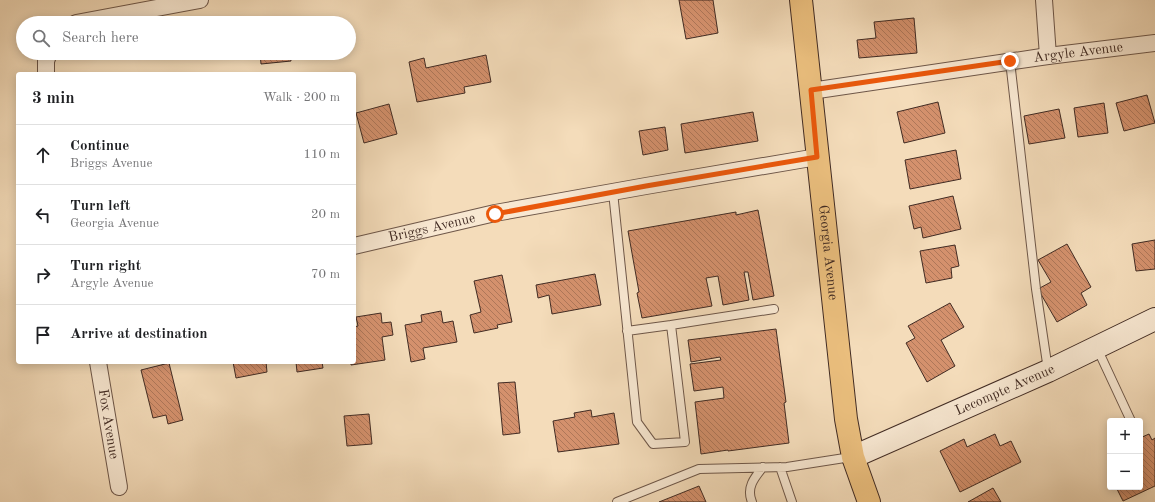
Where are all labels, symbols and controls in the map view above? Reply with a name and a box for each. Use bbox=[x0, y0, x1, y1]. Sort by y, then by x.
search box bbox=[16, 16, 356, 60]
icon: search bbox=[30, 27, 52, 49]
text: Search here bbox=[62, 31, 139, 46]
street label: Argyle Avenue bbox=[1033, 40, 1124, 65]
route end bbox=[1001, 52, 1019, 70]
text: 3 min bbox=[32, 90, 75, 107]
text: Walk · 200 m bbox=[263, 91, 340, 104]
text: Continue bbox=[70, 139, 129, 154]
icon: ahead bbox=[32, 144, 54, 166]
text: 110 m bbox=[303, 148, 340, 161]
text: Briggs Avenue bbox=[70, 157, 152, 170]
text: Turn left bbox=[70, 199, 130, 214]
icon: left bbox=[32, 204, 54, 226]
street label: Georgia Avenue bbox=[816, 204, 840, 301]
route start bbox=[486, 205, 504, 223]
text: 20 m bbox=[311, 208, 340, 221]
street label: Briggs Avenue bbox=[387, 211, 477, 245]
text: Georgia Avenue bbox=[70, 217, 159, 230]
text: Turn right bbox=[70, 259, 141, 274]
icon: right bbox=[32, 264, 54, 286]
text: 70 m bbox=[311, 268, 340, 281]
text: Argyle Avenue bbox=[70, 277, 154, 290]
icon: arrive bbox=[32, 324, 54, 346]
text: Arrive at destination bbox=[70, 327, 208, 342]
street label: Lecompte Avenue bbox=[953, 362, 1057, 418]
street label: Fox Avenue bbox=[96, 388, 121, 460]
map controls bbox=[1107, 418, 1143, 490]
button: + bbox=[1107, 418, 1143, 454]
button: − bbox=[1107, 454, 1143, 490]

